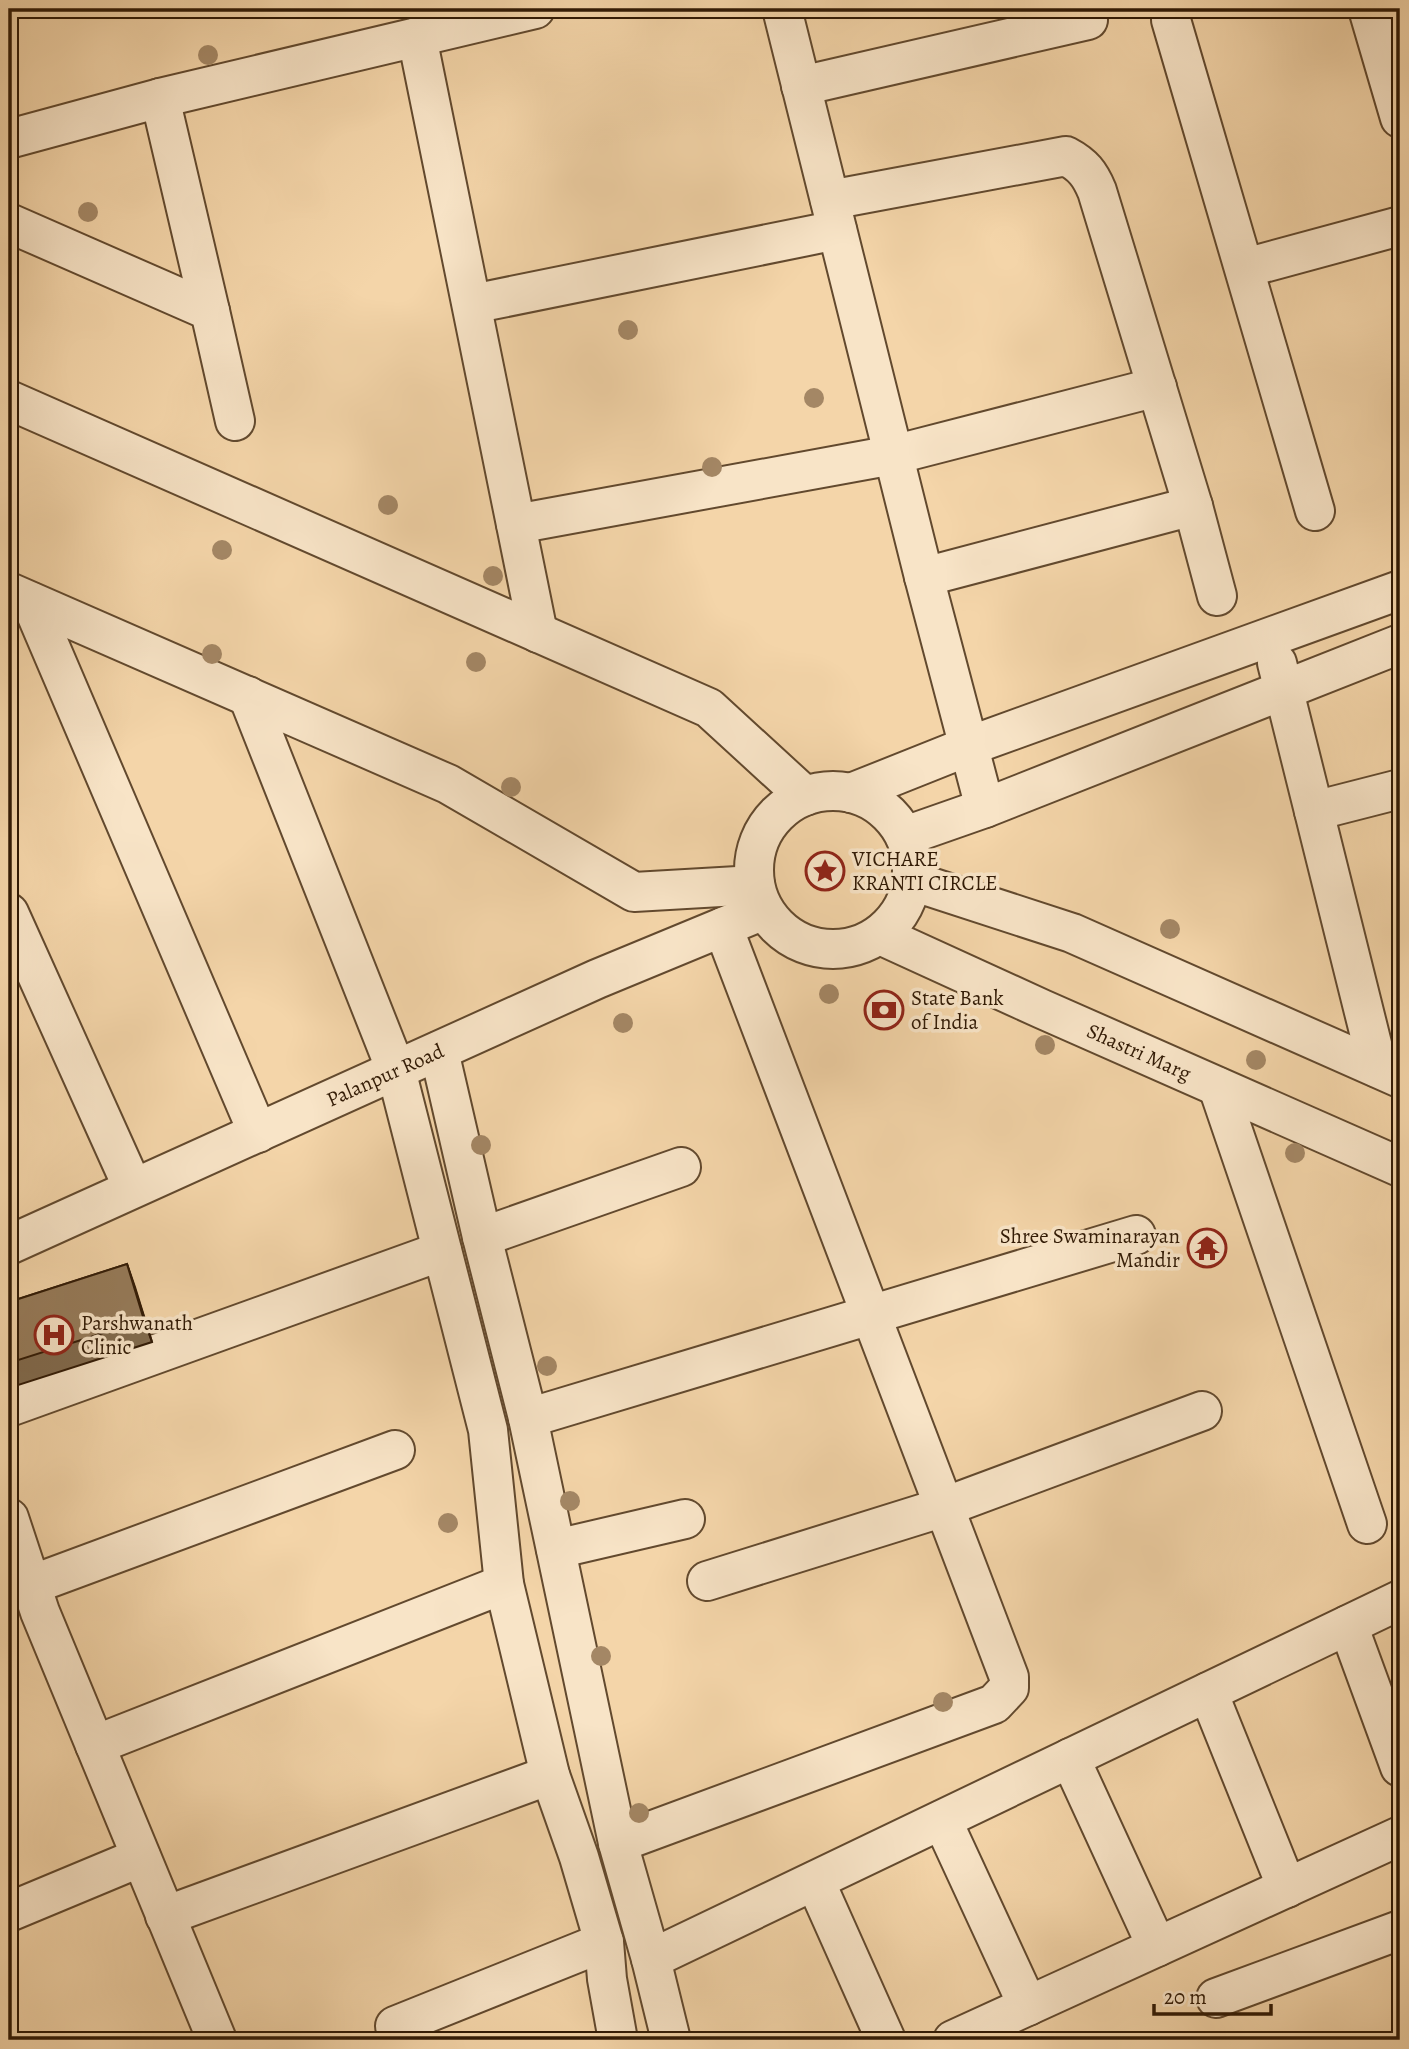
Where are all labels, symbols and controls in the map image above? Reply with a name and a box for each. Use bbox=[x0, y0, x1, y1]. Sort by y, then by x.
place label: VICHARE KRANTI CIRCLE bbox=[851, 845, 997, 897]
place icon: VICHARE KRANTI CIRCLE bbox=[804, 850, 846, 892]
place label: State Bank of India bbox=[911, 984, 1004, 1036]
bank icon: State Bank of India bbox=[863, 989, 905, 1031]
street label: Shastri Marg bbox=[1082, 1017, 1196, 1088]
street label: Palanpur Road bbox=[322, 1036, 449, 1113]
place label: Shree Swaminarayan Mandir bbox=[1000, 1222, 1180, 1274]
temple icon: Shree Swaminarayan Mandir bbox=[1186, 1227, 1228, 1269]
place label: Parshwanath Clinic bbox=[81, 1309, 193, 1361]
hospital icon: Parshwanath Clinic bbox=[33, 1314, 75, 1356]
scale bar bbox=[1154, 1972, 1271, 2016]
text: 20 m bbox=[1164, 1983, 1207, 2011]

